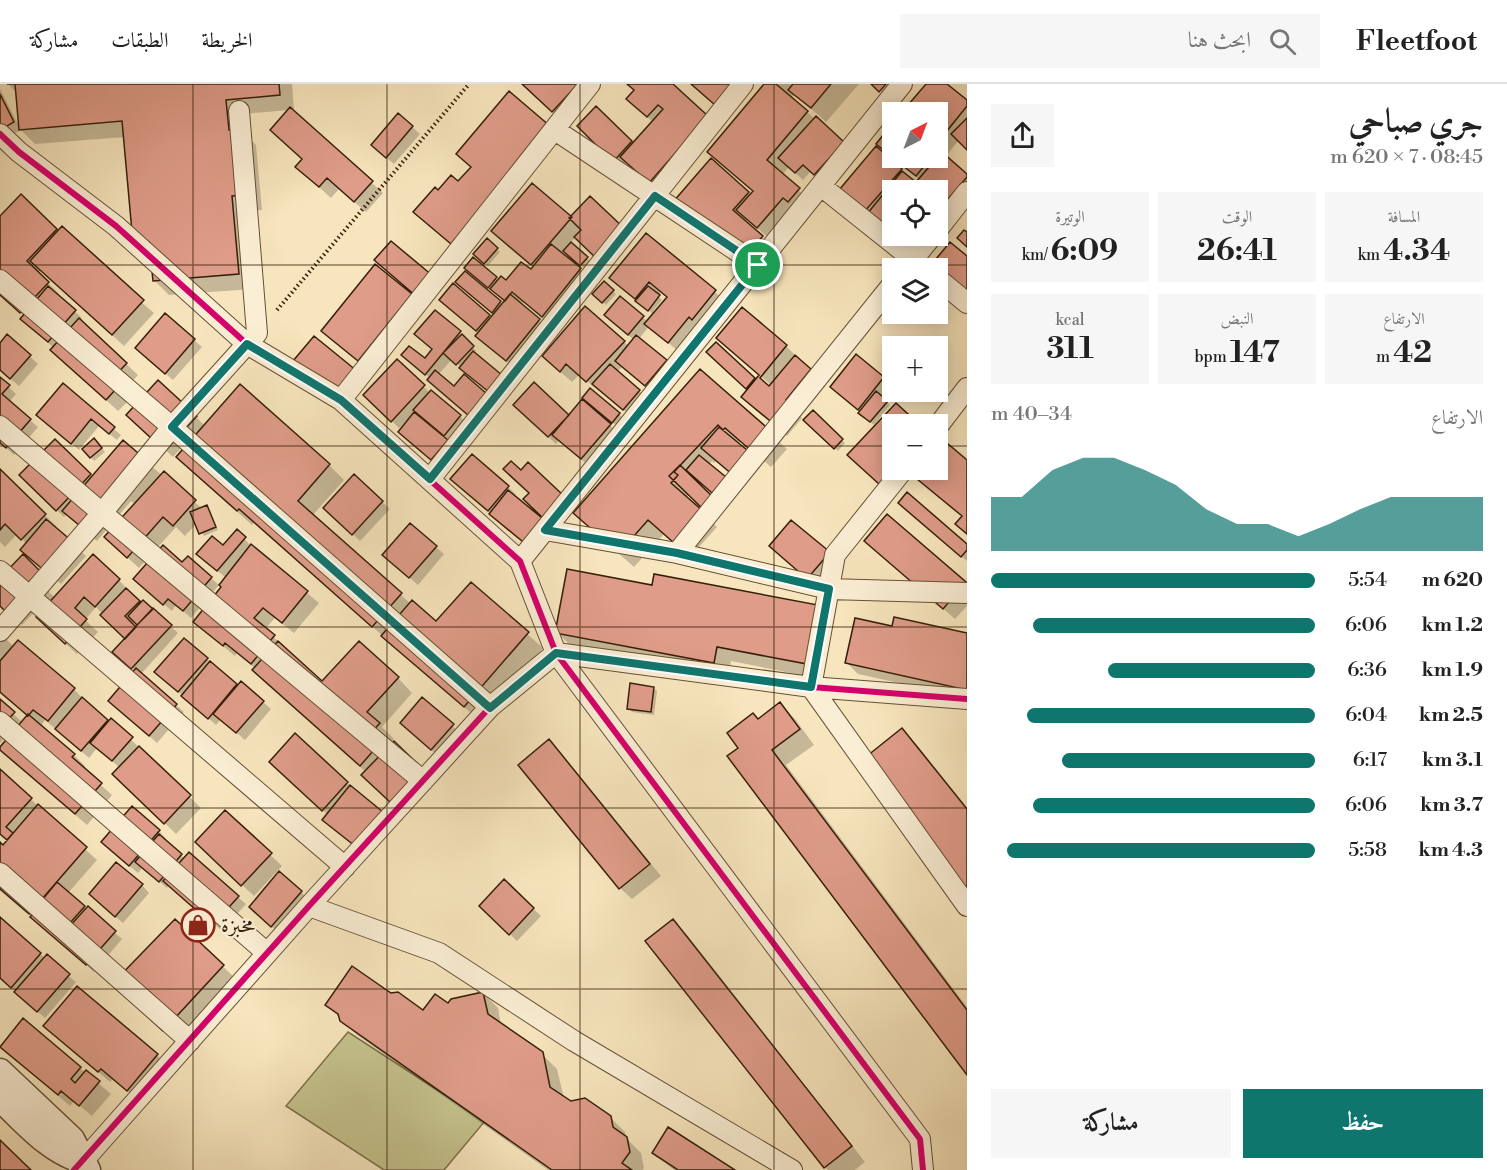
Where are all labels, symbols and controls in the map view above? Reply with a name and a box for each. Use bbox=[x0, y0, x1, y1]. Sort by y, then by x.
search box bbox=[900, 14, 1320, 68]
text: Fleetfoot bbox=[1356, 24, 1477, 59]
icon: search bbox=[1266, 25, 1299, 58]
text: ابحث هنا bbox=[1188, 27, 1251, 54]
text: مشاركة bbox=[30, 28, 78, 54]
text: الطبقات bbox=[111, 28, 168, 54]
text: الخريطة bbox=[201, 28, 253, 54]
north arrow bbox=[882, 102, 948, 168]
map controls bbox=[882, 102, 948, 480]
text: جري صباحي bbox=[1349, 102, 1483, 143]
button: share bbox=[991, 104, 1054, 167]
text: 08:45 · 7 × 620 m bbox=[1330, 145, 1483, 170]
button: locate bbox=[882, 180, 948, 246]
text: الوتيرة bbox=[1055, 207, 1085, 227]
text: الوقت bbox=[1222, 207, 1252, 227]
text: المسافة bbox=[1388, 207, 1420, 227]
text: 6:09 bbox=[1050, 232, 1118, 270]
text: 26:41 bbox=[1197, 232, 1277, 270]
text: 4.34 bbox=[1383, 232, 1450, 270]
pin bbox=[732, 239, 783, 290]
text: /km bbox=[1022, 245, 1050, 265]
text: km bbox=[1358, 245, 1383, 265]
icon: arrive bbox=[741, 248, 774, 281]
button: layers bbox=[882, 258, 948, 324]
text: النبض bbox=[1221, 309, 1253, 329]
text: الارتفاع bbox=[1383, 309, 1425, 329]
text: kcal bbox=[1055, 310, 1085, 330]
text: 311 bbox=[1046, 330, 1094, 368]
text: 147 bbox=[1230, 334, 1280, 372]
text: 42 bbox=[1393, 334, 1432, 372]
button: + bbox=[882, 336, 948, 402]
text: bpm bbox=[1194, 347, 1230, 367]
text: m bbox=[1376, 347, 1393, 367]
text: 34–40 m bbox=[991, 402, 1072, 427]
text: الارتفاع bbox=[1431, 406, 1483, 431]
button: − bbox=[882, 414, 948, 480]
text: 5:54 bbox=[1348, 568, 1387, 593]
text: 620 m bbox=[1422, 568, 1483, 593]
text: 6:06 bbox=[1345, 613, 1387, 638]
text: 1.2 km bbox=[1421, 613, 1483, 638]
text: 6:36 bbox=[1347, 658, 1387, 683]
text: 1.9 km bbox=[1421, 658, 1483, 683]
text: 6:04 bbox=[1345, 703, 1387, 728]
text: 2.5 km bbox=[1419, 703, 1483, 728]
text: 6:17 bbox=[1353, 748, 1387, 773]
text: 3.1 km bbox=[1422, 748, 1483, 773]
text: 6:06 bbox=[1345, 793, 1387, 818]
text: 3.7 km bbox=[1420, 793, 1483, 818]
text: 5:58 bbox=[1348, 838, 1387, 863]
text: 4.3 km bbox=[1418, 838, 1483, 863]
shop icon: مخبزة bbox=[180, 907, 216, 943]
place label: مخبزة bbox=[221, 913, 255, 939]
button: مشاركة bbox=[991, 1089, 1231, 1158]
button: حفظ bbox=[1243, 1089, 1483, 1158]

